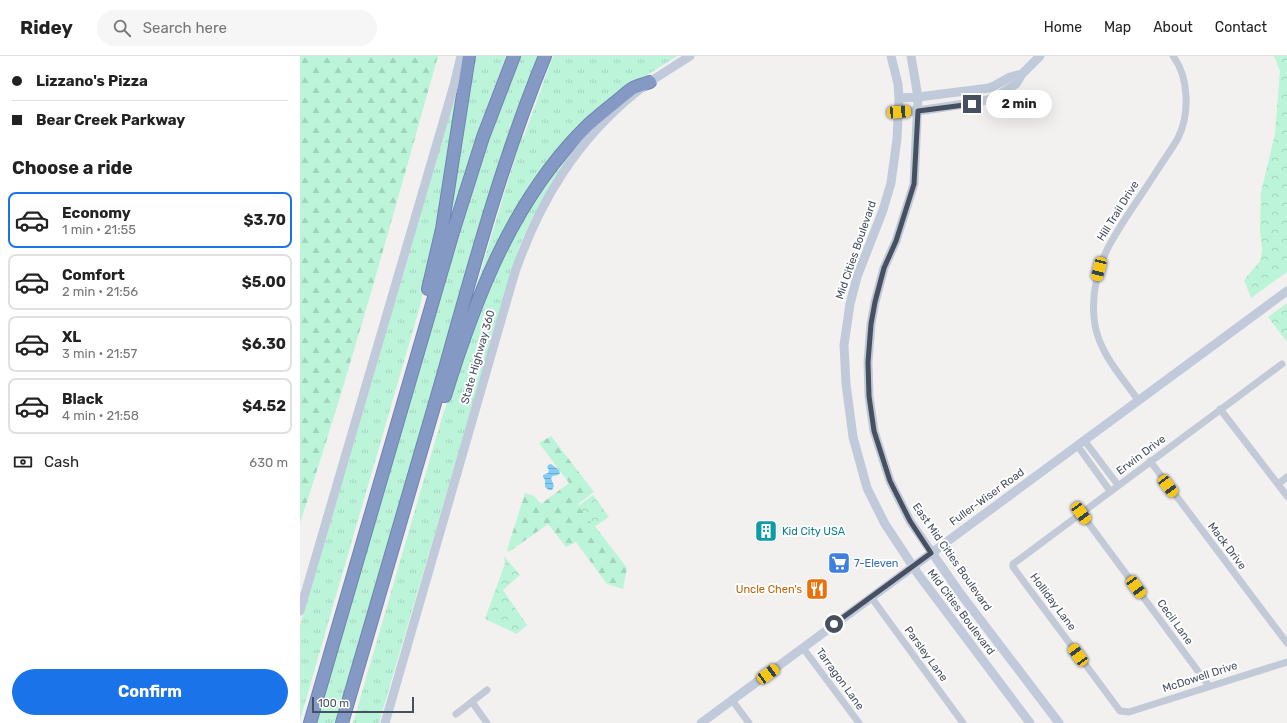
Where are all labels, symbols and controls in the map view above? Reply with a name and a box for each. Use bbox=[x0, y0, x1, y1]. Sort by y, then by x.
search box bbox=[97, 10, 377, 46]
text: Ridey bbox=[20, 16, 73, 39]
icon: search bbox=[111, 17, 133, 39]
text: Search here bbox=[143, 19, 227, 37]
text: Home bbox=[1044, 19, 1082, 36]
text: Map bbox=[1104, 19, 1131, 36]
text: About bbox=[1153, 19, 1193, 36]
text: Contact bbox=[1215, 19, 1267, 36]
text: Lizzano's Pizza bbox=[36, 72, 148, 90]
callout: 2 min bbox=[986, 90, 1052, 118]
route end bbox=[963, 95, 981, 113]
text: 2 min bbox=[1001, 96, 1037, 111]
car bbox=[887, 105, 911, 119]
text: Bear Creek Parkway bbox=[36, 111, 185, 129]
text: Choose a ride bbox=[12, 157, 133, 179]
street label: Hill Trail Drive bbox=[1094, 179, 1142, 243]
street label: Mid Cities Boulevard bbox=[833, 199, 879, 301]
icon: car bbox=[14, 202, 50, 238]
text: Economy bbox=[62, 204, 131, 222]
text: $3.70 bbox=[243, 211, 286, 229]
text: 1 min · 21:55 bbox=[62, 222, 136, 237]
car bbox=[1090, 256, 1108, 282]
icon: car bbox=[14, 264, 50, 300]
text: Comfort bbox=[62, 266, 125, 284]
text: $5.00 bbox=[242, 273, 286, 291]
text: 2 min · 21:56 bbox=[62, 284, 138, 299]
street label: State Highway 360 bbox=[458, 308, 498, 406]
icon: car bbox=[14, 326, 50, 362]
text: XL bbox=[62, 328, 81, 346]
text: $6.30 bbox=[242, 335, 286, 353]
text: 3 min · 21:57 bbox=[62, 346, 137, 361]
icon: car bbox=[14, 388, 50, 424]
text: Black bbox=[62, 390, 103, 408]
text: $4.52 bbox=[242, 397, 286, 415]
text: 4 min · 21:58 bbox=[62, 408, 139, 423]
street label: Erwin Drive bbox=[1114, 432, 1168, 478]
icon: cash bbox=[12, 451, 34, 473]
text: Cash bbox=[44, 453, 79, 471]
text: 630 m bbox=[249, 455, 288, 470]
street label: Fuller-Wiser Road bbox=[947, 466, 1027, 528]
car bbox=[1156, 473, 1180, 499]
street label: East Mid Cities Boulevard bbox=[910, 500, 994, 614]
car bbox=[1069, 500, 1093, 526]
building icon: Kid City USA bbox=[753, 518, 779, 544]
street label: Mack Drive bbox=[1205, 520, 1249, 572]
place label: Kid City USA bbox=[782, 525, 846, 538]
supermarket icon: 7-Eleven bbox=[826, 550, 852, 576]
place label: 7-Eleven bbox=[854, 557, 899, 570]
street label: Mid Cities Boulevard bbox=[925, 567, 997, 657]
street label: Holliday Lane bbox=[1027, 571, 1079, 633]
car bbox=[1124, 574, 1148, 600]
restaurant icon: Uncle Chen's bbox=[804, 576, 830, 602]
place label: Uncle Chen's bbox=[736, 583, 802, 596]
street label: Cecil Lane bbox=[1154, 597, 1196, 647]
route start bbox=[825, 615, 843, 633]
street label: Parsley Lane bbox=[902, 624, 950, 684]
car bbox=[1066, 642, 1090, 668]
street label: Tarragon Lane bbox=[813, 646, 867, 712]
street label: McDowell Drive bbox=[1161, 659, 1239, 695]
car bbox=[755, 662, 781, 686]
button: Confirm bbox=[12, 669, 288, 715]
scale bar bbox=[312, 695, 414, 714]
text: 100 m bbox=[318, 697, 349, 710]

